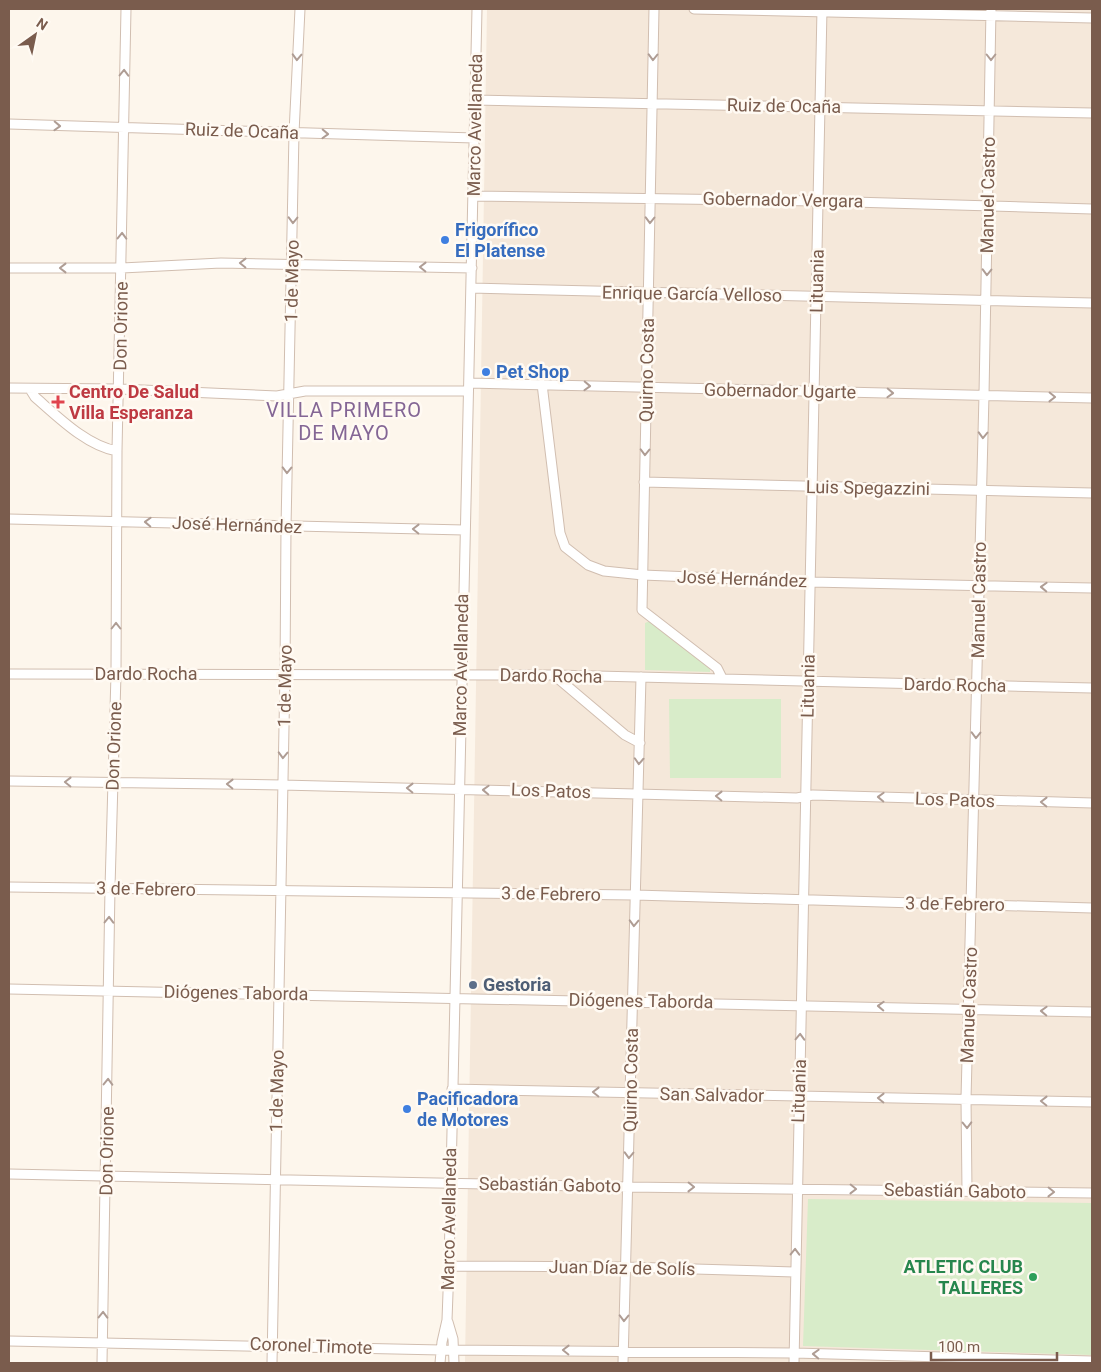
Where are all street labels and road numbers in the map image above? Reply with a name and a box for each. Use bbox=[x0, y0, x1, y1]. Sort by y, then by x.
street label: Marco Avellaneda bbox=[463, 53, 486, 197]
street label: Ruiz de Ocaña bbox=[727, 94, 841, 117]
street label: Ruiz de Ocaña bbox=[185, 118, 299, 143]
street label: Manuel Castro bbox=[976, 136, 999, 253]
street label: Gobernador Vergara bbox=[702, 188, 864, 211]
street label: 1 de Mayo bbox=[280, 239, 303, 323]
street label: Lituania bbox=[805, 249, 828, 313]
street label: Don Orione bbox=[109, 281, 132, 371]
street label: Enrique García Velloso bbox=[602, 281, 782, 306]
street label: Quirno Costa bbox=[635, 318, 658, 422]
street label: Gobernador Ugarte bbox=[704, 379, 856, 402]
street label: Luis Spegazzini bbox=[806, 476, 930, 499]
street label: José Hernández bbox=[172, 512, 303, 537]
street label: Manuel Castro bbox=[967, 541, 990, 658]
street label: José Hernández bbox=[677, 566, 808, 591]
street label: Marco Avellaneda bbox=[449, 593, 472, 737]
street label: 1 de Mayo bbox=[273, 644, 296, 728]
street label: Lituania bbox=[796, 654, 819, 718]
street label: Dardo Rocha bbox=[95, 663, 197, 684]
street label: Dardo Rocha bbox=[499, 664, 603, 687]
street label: Dardo Rocha bbox=[903, 673, 1007, 696]
street label: Don Orione bbox=[101, 701, 126, 791]
street label: Los Patos bbox=[511, 779, 591, 802]
street label: Los Patos bbox=[915, 788, 995, 811]
street label: 3 de Febrero bbox=[96, 877, 196, 900]
street label: 3 de Febrero bbox=[501, 882, 601, 905]
street label: 3 de Febrero bbox=[905, 892, 1005, 915]
street label: Manuel Castro bbox=[956, 946, 981, 1064]
street label: Diógenes Taborda bbox=[163, 981, 309, 1004]
street label: Diógenes Taborda bbox=[568, 989, 714, 1012]
street label: Quirno Costa bbox=[619, 1028, 642, 1132]
street label: 1 de Mayo bbox=[265, 1049, 288, 1133]
street label: Lituania bbox=[787, 1059, 810, 1123]
street label: San Salvador bbox=[660, 1083, 765, 1106]
street label: Don Orione bbox=[95, 1106, 118, 1196]
street label: Marco Avellaneda bbox=[437, 1147, 460, 1291]
street label: Sebastián Gaboto bbox=[479, 1173, 621, 1196]
street label: Sebastián Gaboto bbox=[884, 1179, 1026, 1202]
street label: Juan Díaz de Solís bbox=[548, 1256, 696, 1279]
street label: Coronel Timote bbox=[249, 1333, 373, 1358]

